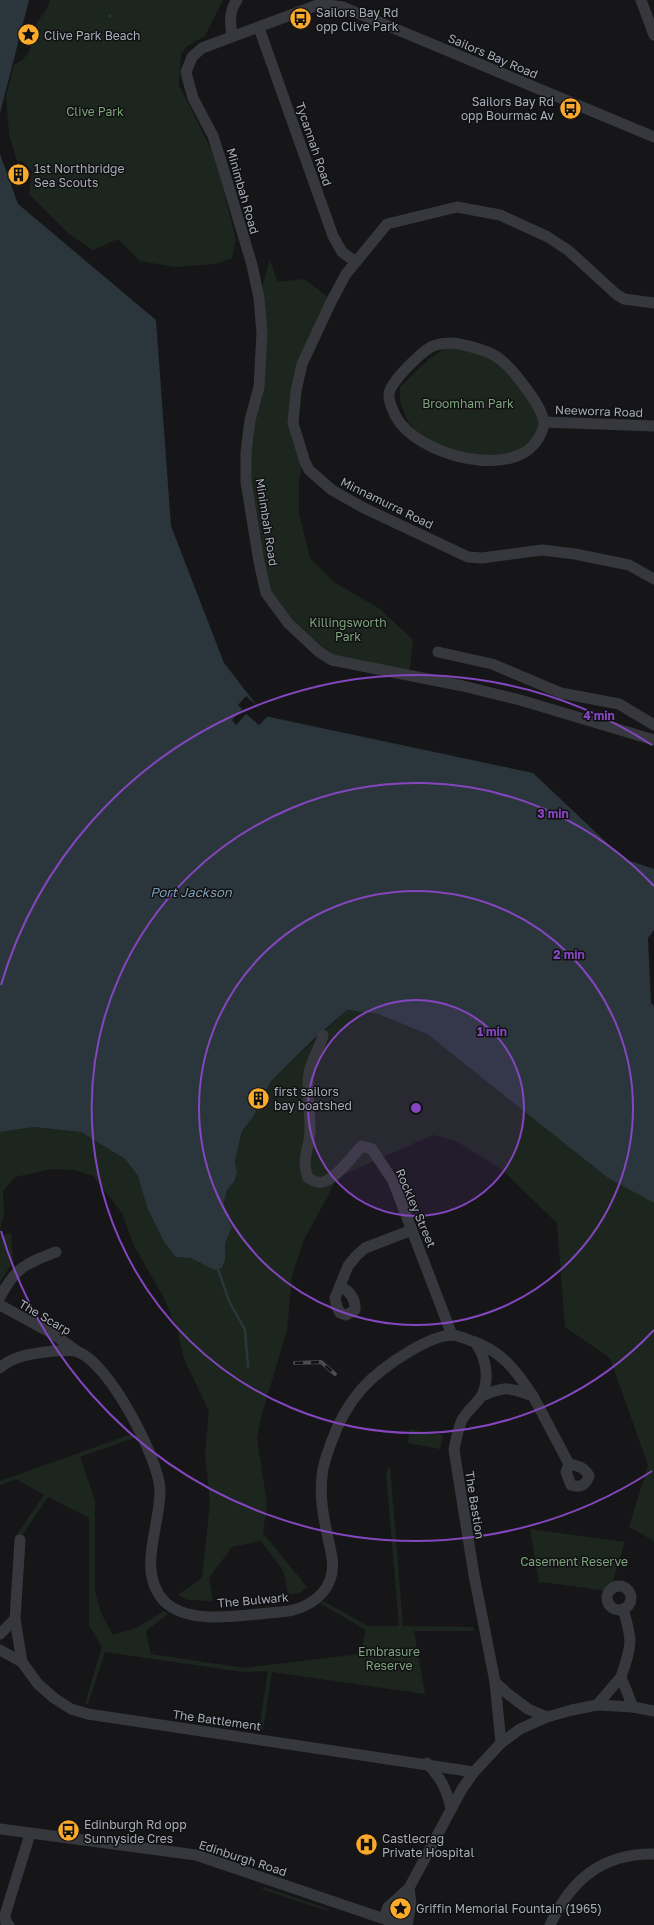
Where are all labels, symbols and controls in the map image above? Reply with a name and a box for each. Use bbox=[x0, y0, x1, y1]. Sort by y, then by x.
place label: Sailors Bay Rd opp Clive Park bbox=[316, 5, 399, 34]
bus stop icon: Sailors Bay Rd opp Clive Park bbox=[287, 6, 313, 32]
place icon: Clive Park Beach bbox=[16, 22, 42, 48]
place label: Clive Park Beach bbox=[44, 28, 140, 43]
street label: Sailors Bay Road bbox=[446, 30, 540, 82]
place label: Sailors Bay Rd opp Bourmac Av bbox=[461, 94, 554, 123]
bus stop icon: Sailors Bay Rd opp Bourmac Av bbox=[557, 95, 583, 121]
street label: Tycannah Road bbox=[293, 100, 335, 188]
park label: Clive Park bbox=[66, 104, 124, 119]
street label: Minimbah Road bbox=[224, 146, 262, 236]
place label: 1st Northbridge Sea Scouts bbox=[34, 161, 124, 190]
building icon: 1st Northbridge Sea Scouts bbox=[5, 162, 31, 188]
park label: Broomham Park bbox=[422, 396, 514, 411]
street label: Neeworra Road bbox=[555, 402, 643, 420]
street label: Minnamurra Road bbox=[338, 474, 436, 532]
street label: Minimbah Road bbox=[253, 477, 281, 567]
park label: Killingsworth Park bbox=[309, 615, 387, 644]
text: 4 min bbox=[583, 708, 615, 723]
text: 3 min bbox=[537, 806, 569, 821]
water label: Port Jackson bbox=[150, 884, 233, 900]
text: 2 min bbox=[553, 947, 585, 962]
text: 1 min bbox=[477, 1024, 507, 1039]
place label: first sailors bay boatshed bbox=[274, 1084, 352, 1113]
building icon: first sailors bay boatshed bbox=[245, 1085, 271, 1111]
centre of rings bbox=[409, 1101, 423, 1115]
street label: Rockley Street bbox=[393, 1166, 439, 1250]
street label: The Scarp bbox=[16, 1296, 74, 1338]
street label: The Bastion bbox=[462, 1470, 488, 1540]
park label: Casement Reserve bbox=[520, 1554, 628, 1569]
street label: The Bulwark bbox=[217, 1589, 289, 1611]
park label: Embrasure Reserve bbox=[358, 1644, 420, 1673]
street label: The Battlement bbox=[172, 1706, 262, 1734]
place label: Edinburgh Rd opp Sunnyside Cres bbox=[84, 1817, 187, 1846]
bus stop icon: Edinburgh Rd opp Sunnyside Cres bbox=[55, 1818, 81, 1844]
place label: Castlecrag Private Hospital bbox=[382, 1831, 474, 1860]
hospital icon: Castlecrag Private Hospital bbox=[354, 1832, 380, 1858]
street label: Edinburgh Road bbox=[197, 1837, 289, 1879]
place icon: Griffin Memorial Fountain (1965) bbox=[388, 1895, 414, 1921]
place label: Griffin Memorial Fountain (1965) bbox=[416, 1901, 602, 1916]

